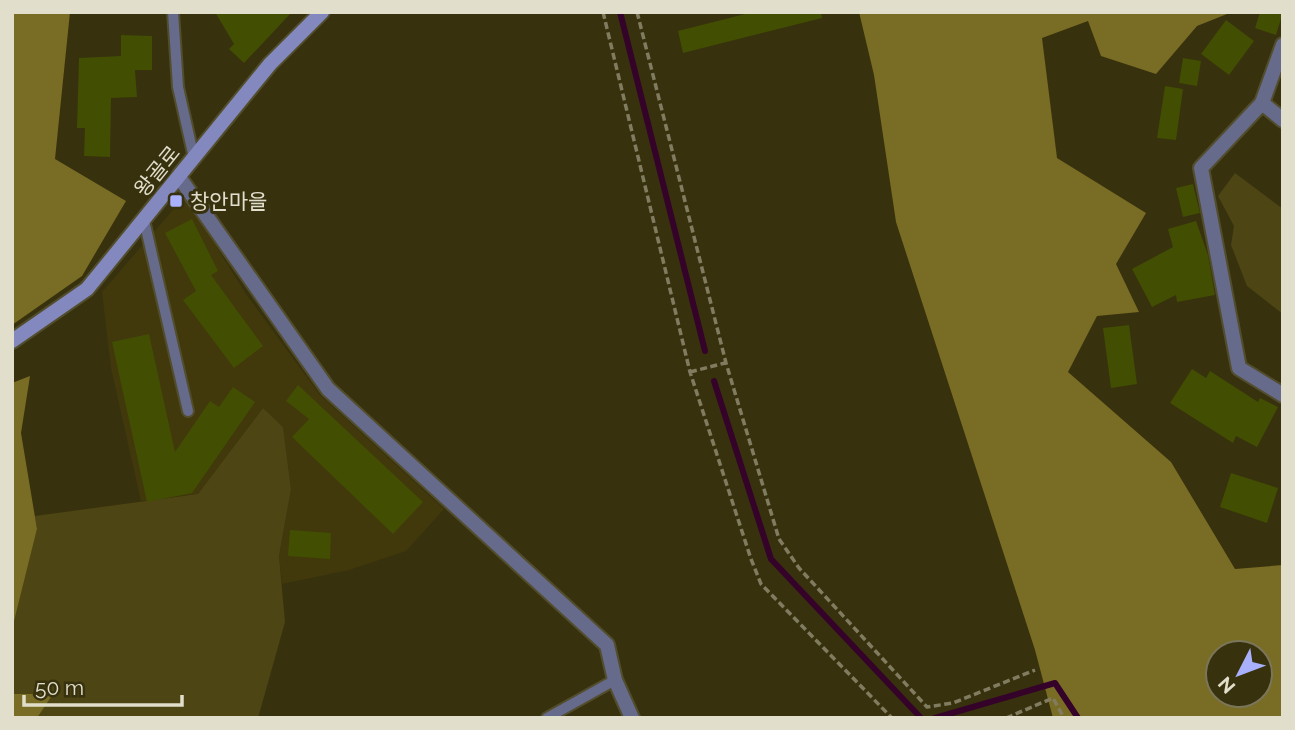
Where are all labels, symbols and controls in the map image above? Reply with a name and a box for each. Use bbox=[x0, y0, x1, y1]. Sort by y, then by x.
street label: 왕골로 bbox=[129, 141, 185, 201]
place label: 창안마을 bbox=[190, 189, 267, 214]
marker: 창안마을 bbox=[168, 193, 184, 209]
north arrow bbox=[1204, 639, 1274, 709]
scale bar bbox=[24, 664, 182, 708]
text: N bbox=[1213, 673, 1239, 698]
text: 50 m bbox=[35, 675, 84, 700]

